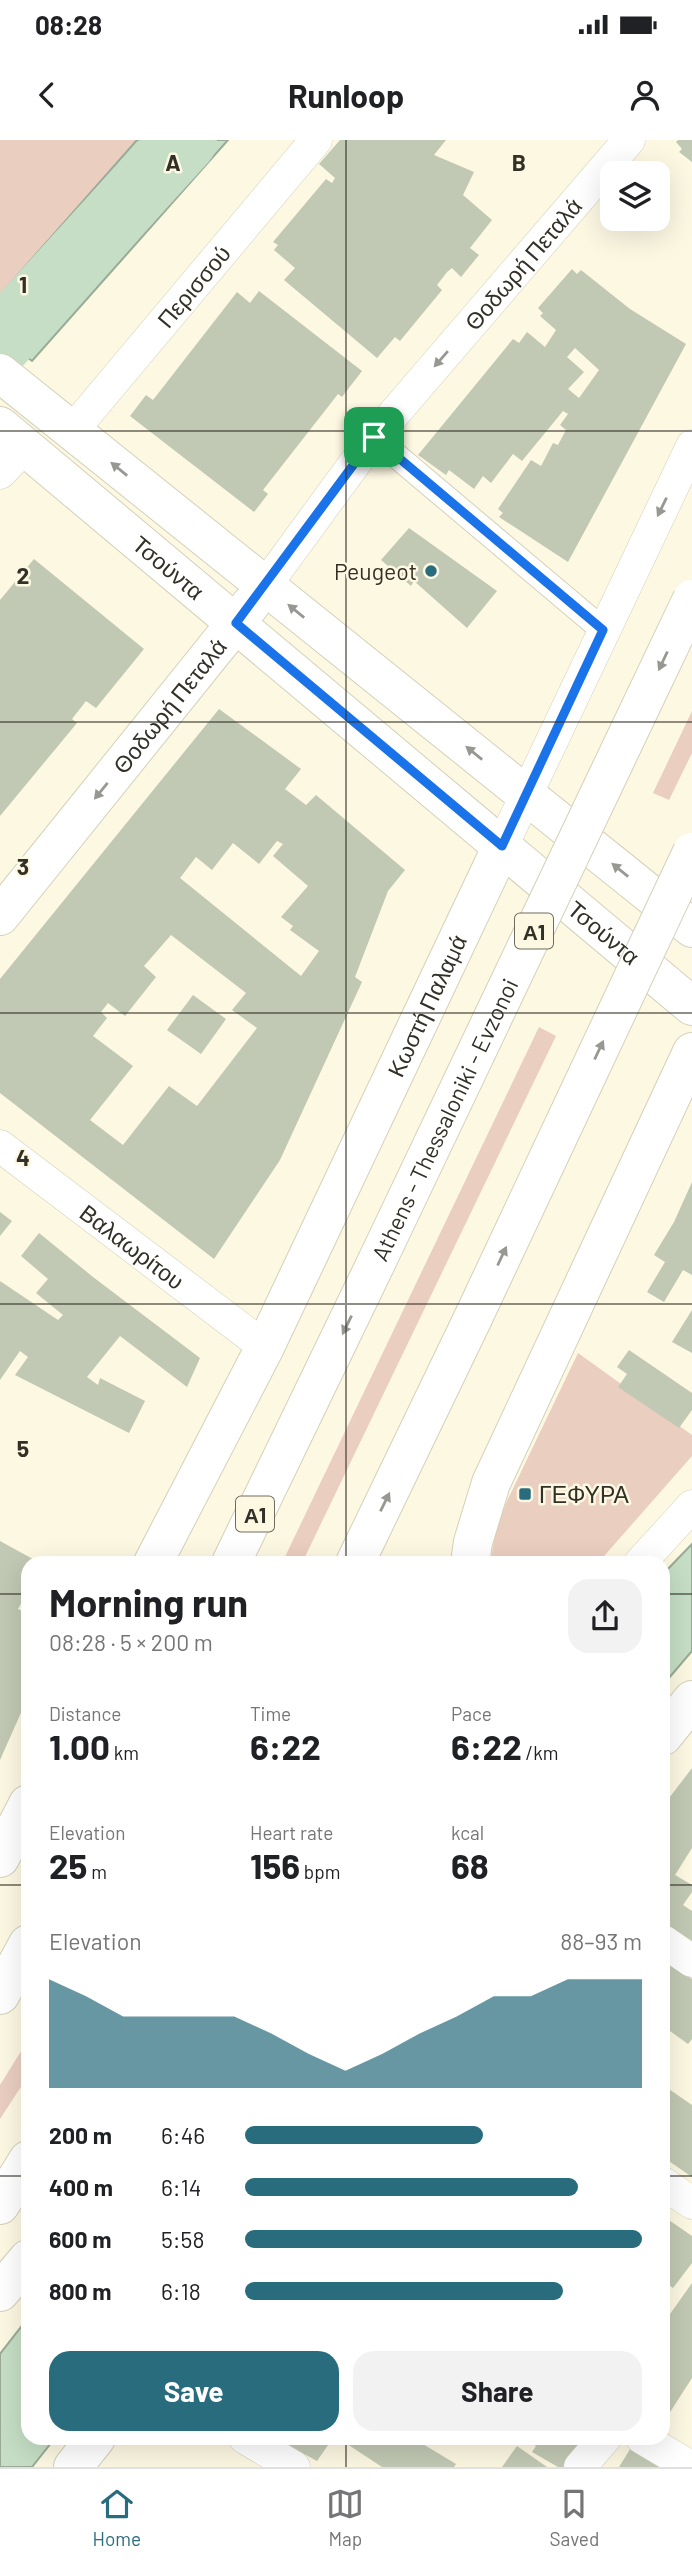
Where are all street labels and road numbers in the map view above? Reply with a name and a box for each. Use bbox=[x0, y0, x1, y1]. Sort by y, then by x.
street label: Θοδωρή Πεταλά bbox=[458, 192, 587, 336]
street label: Περισσού bbox=[151, 239, 236, 333]
street label: Τσούντα bbox=[127, 529, 210, 605]
street label: Θοδωρή Πεταλά bbox=[107, 632, 232, 779]
street label: Τσούντα bbox=[562, 894, 645, 970]
road number: Α1 bbox=[515, 914, 553, 948]
street label: Κωστή Παλαμά bbox=[381, 930, 472, 1081]
street label: Athens - Thessaloniki - Evzonoi bbox=[365, 974, 523, 1265]
street label: Βαλαωρίτου bbox=[75, 1198, 190, 1295]
road number: Α1 bbox=[236, 1496, 274, 1532]

